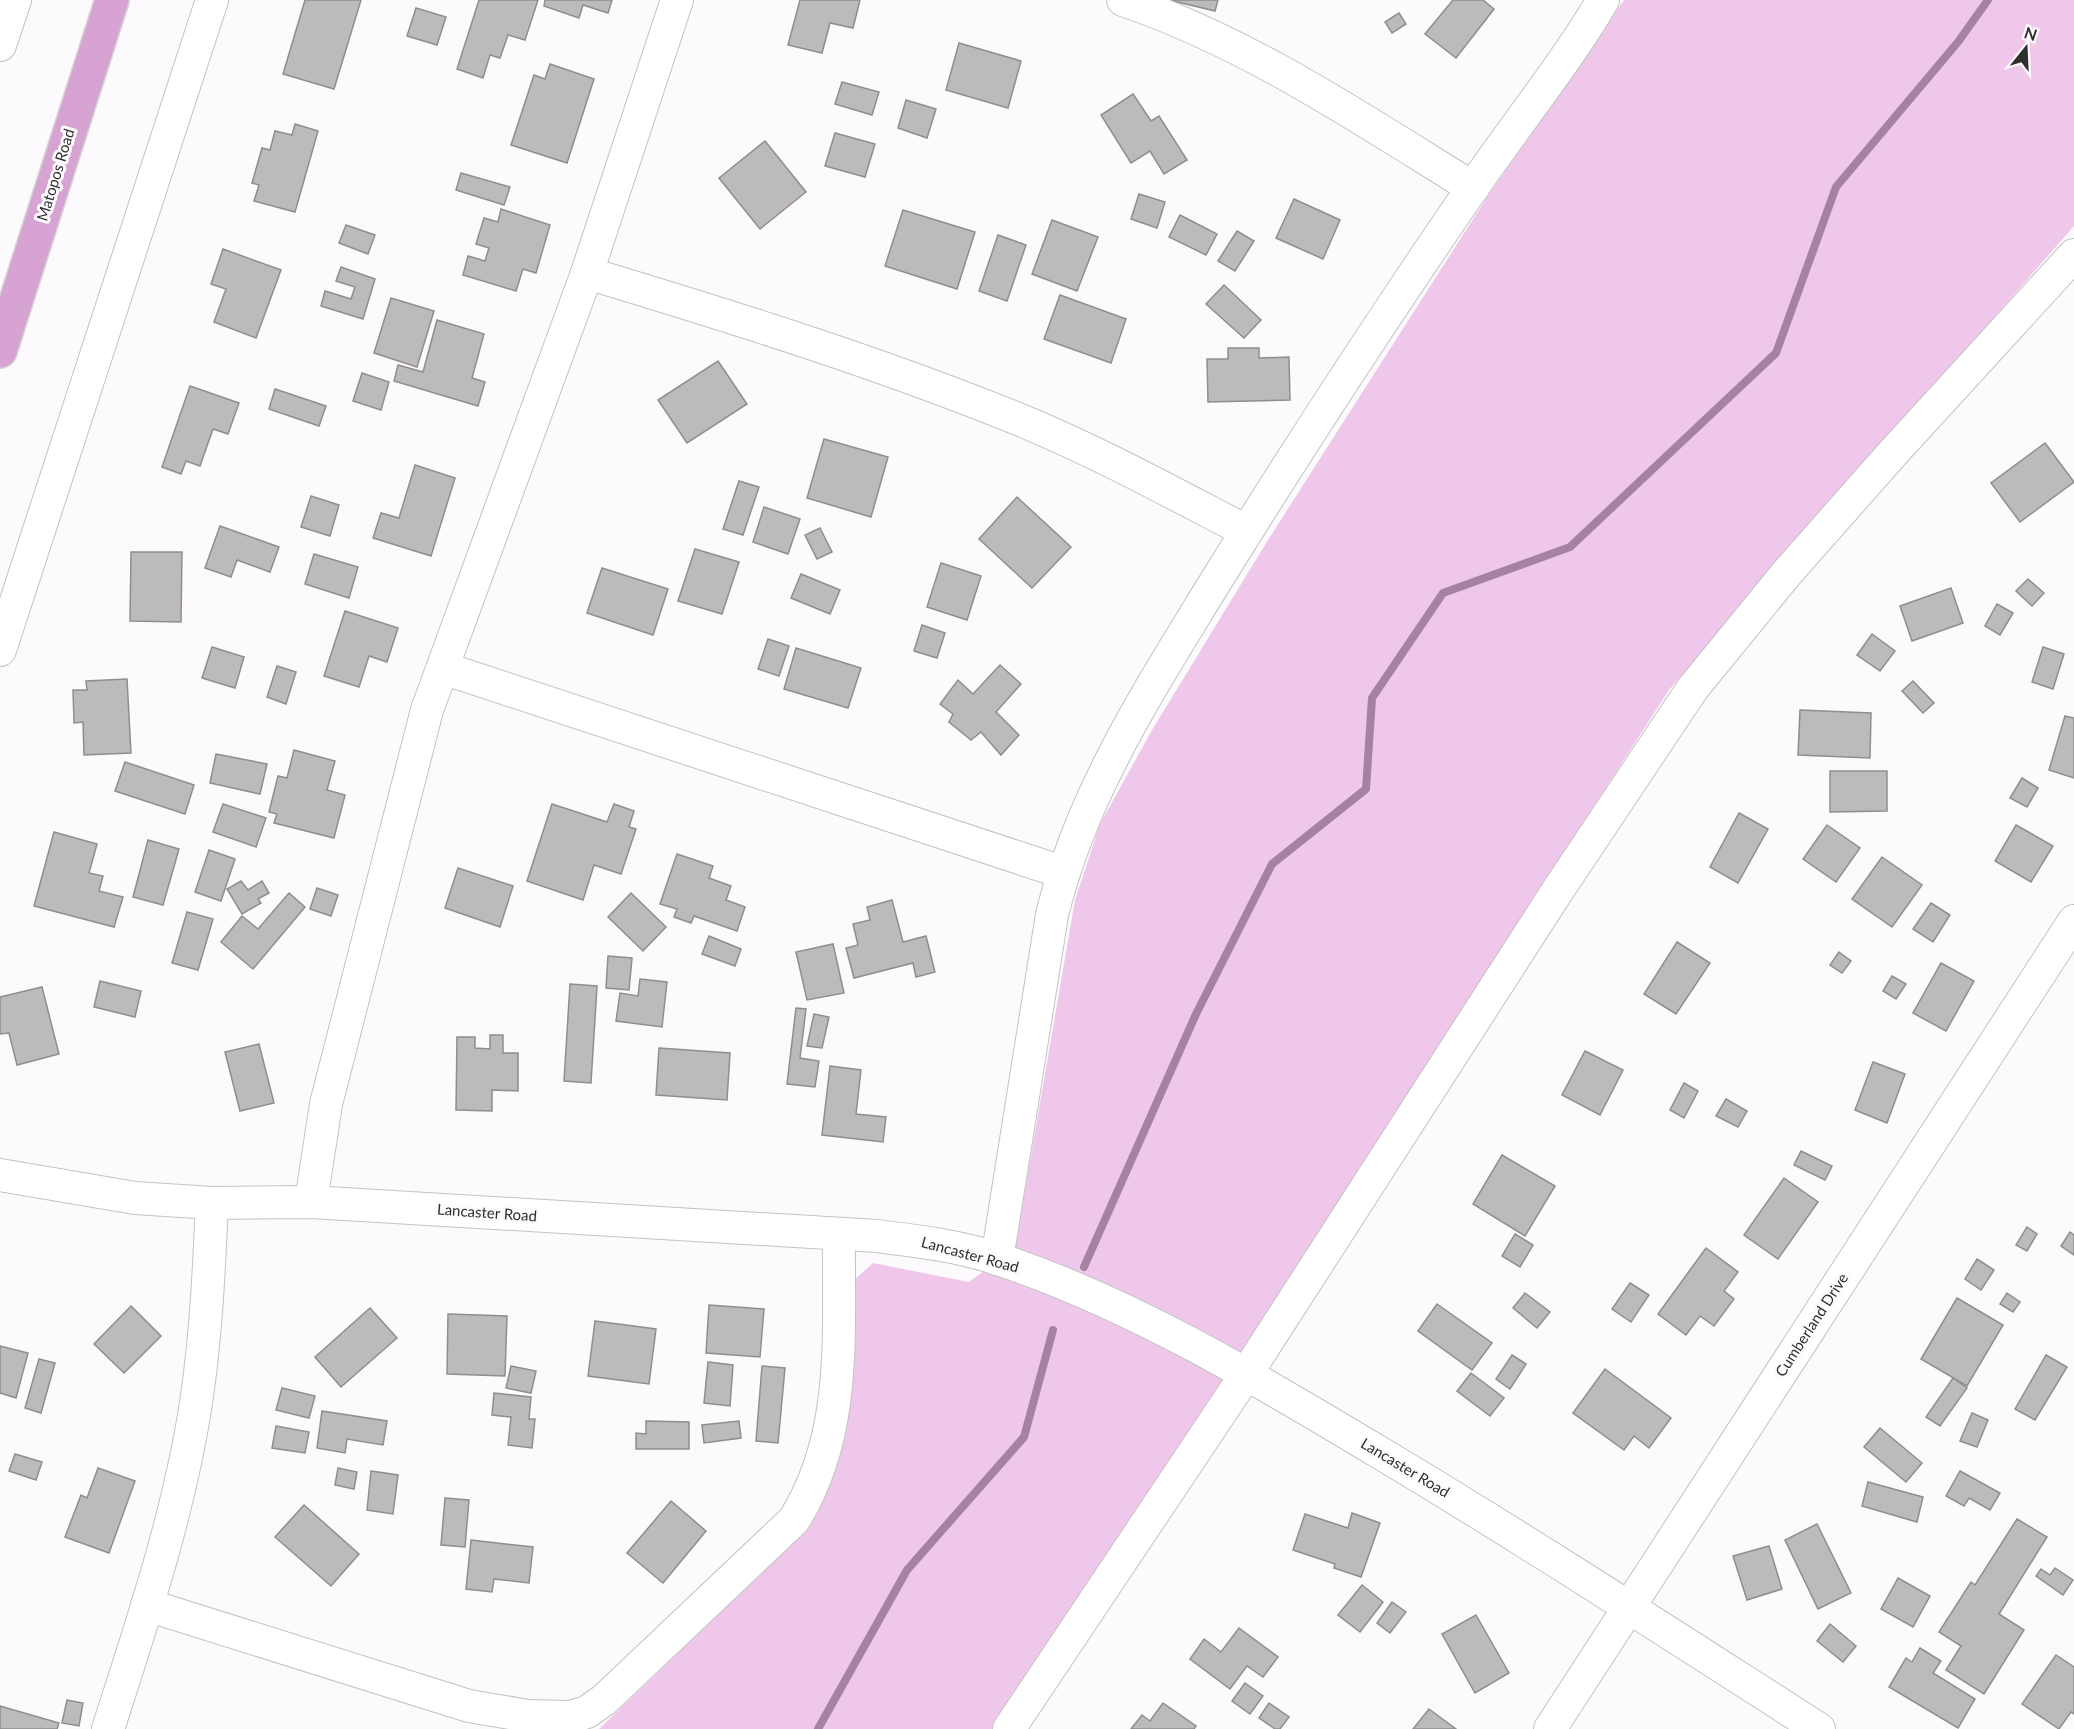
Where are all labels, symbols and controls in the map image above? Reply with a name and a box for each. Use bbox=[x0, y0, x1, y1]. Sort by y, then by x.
north arrow bbox=[1996, 18, 2056, 78]
text: N bbox=[2022, 22, 2040, 44]
street label: Matopos Road bbox=[32, 126, 78, 223]
street label: Lancaster Road bbox=[436, 1200, 538, 1224]
street label: Lancaster Road bbox=[920, 1232, 1021, 1276]
street label: Cumberland Drive bbox=[1771, 1269, 1851, 1380]
street label: Lancaster Road bbox=[1358, 1434, 1453, 1501]

